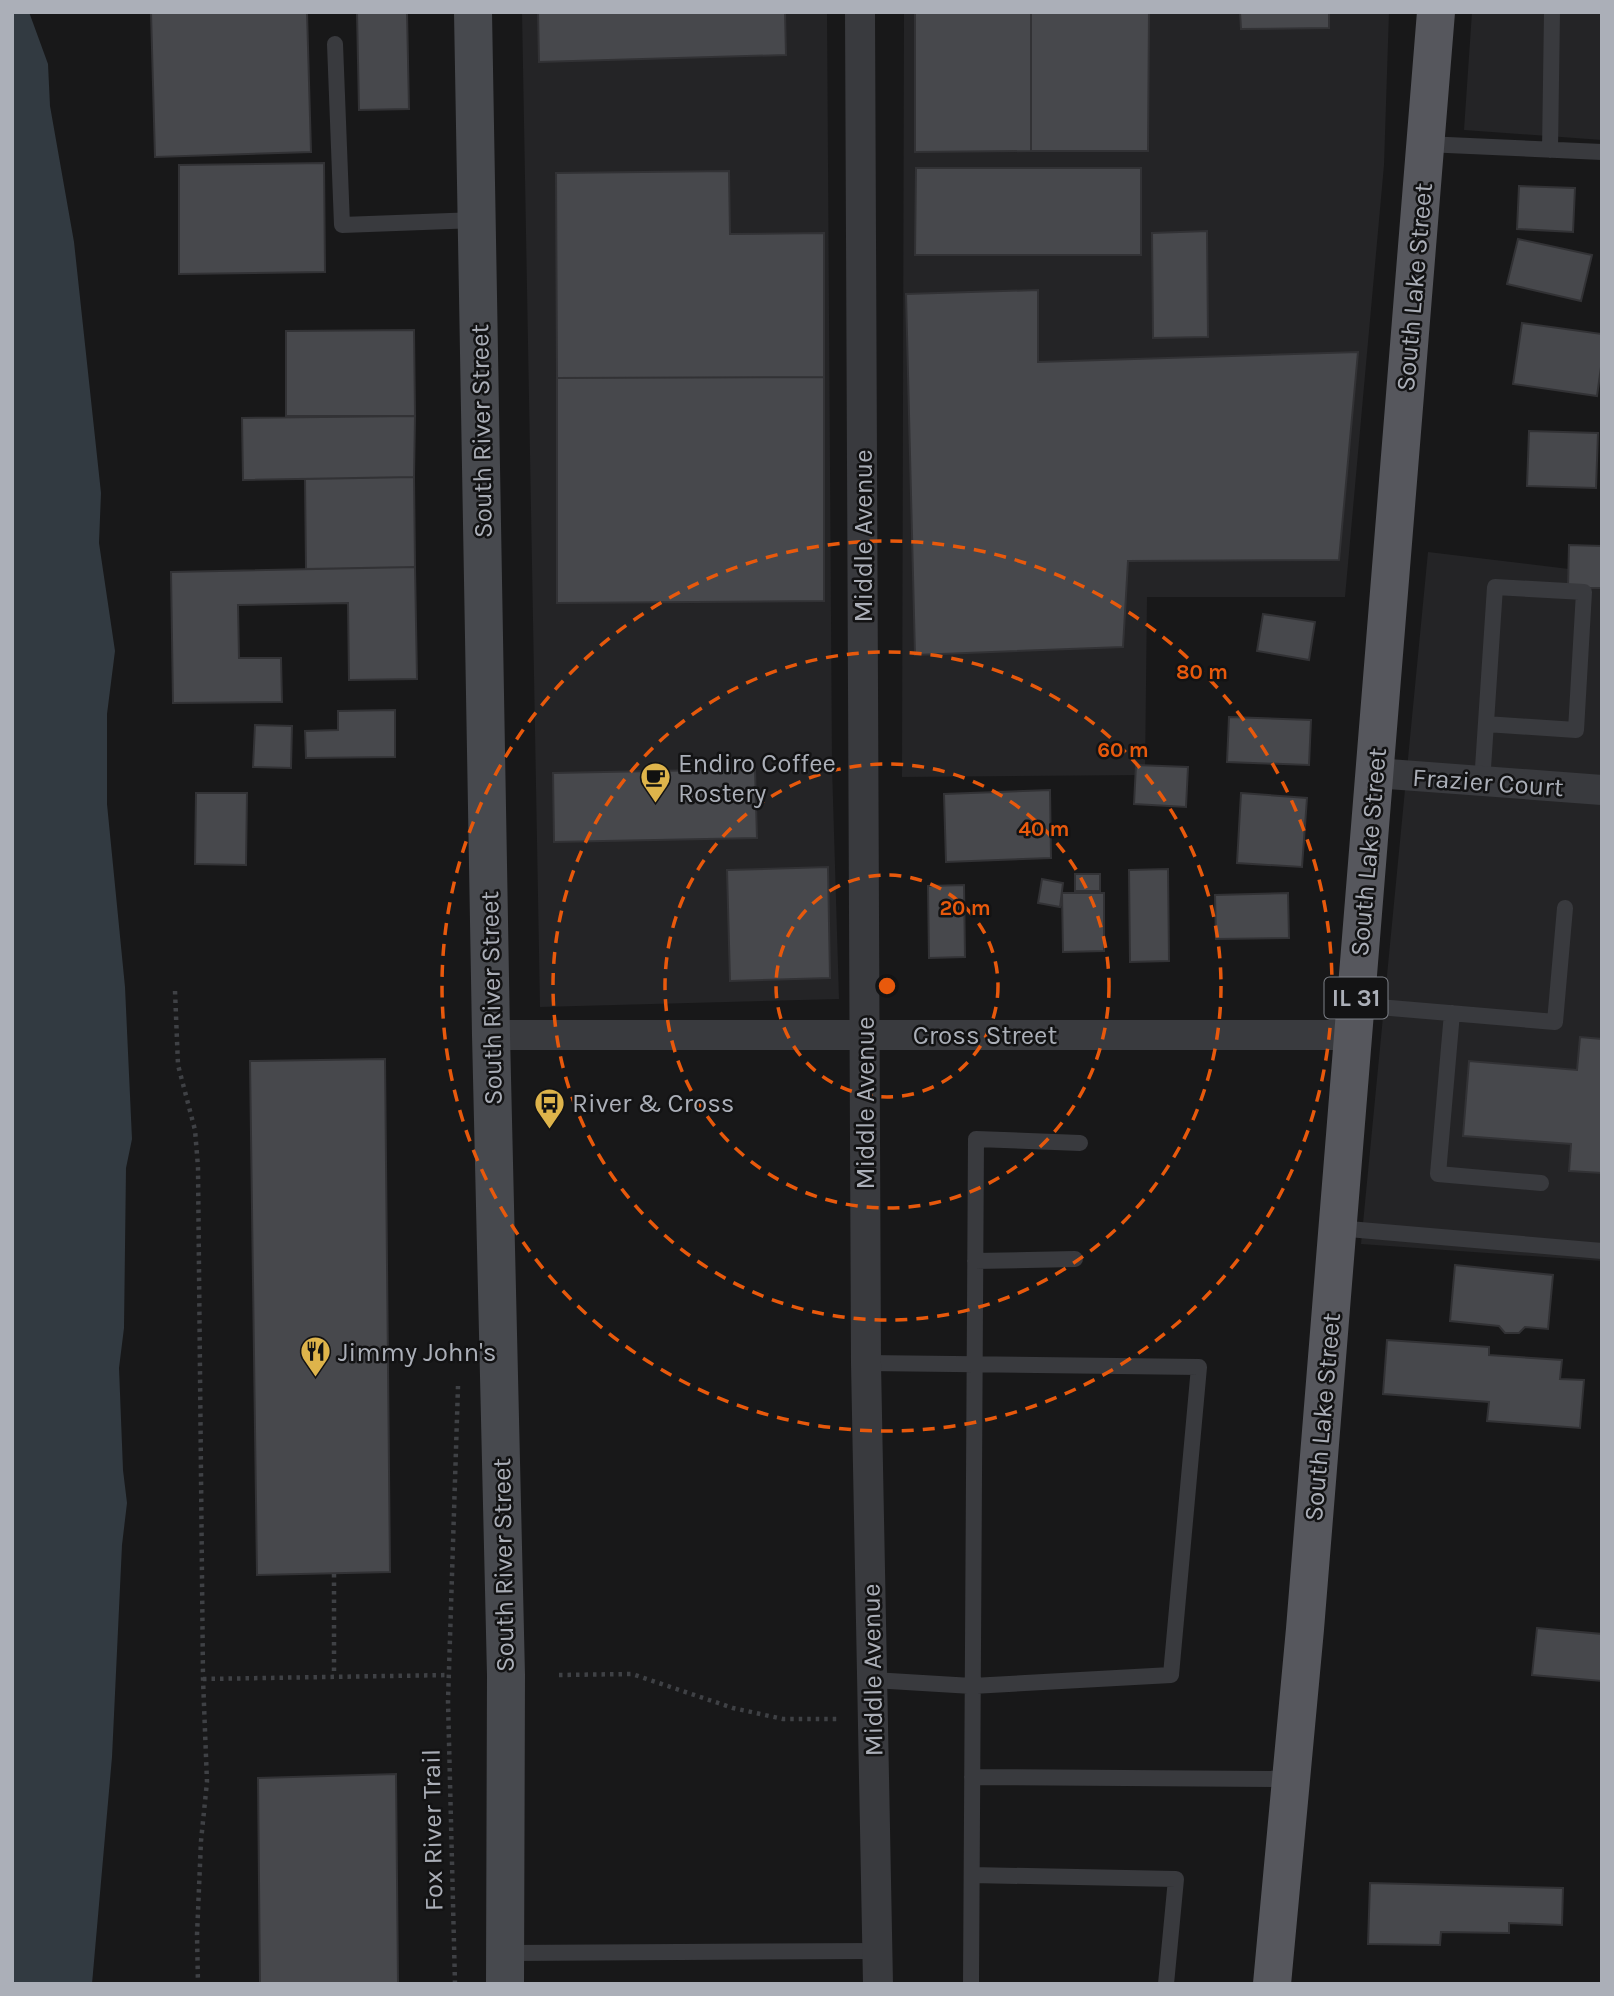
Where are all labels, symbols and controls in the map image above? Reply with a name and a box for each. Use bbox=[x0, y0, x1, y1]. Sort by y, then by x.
street label: South Lake Street bbox=[1390, 181, 1439, 393]
street label: South River Street bbox=[464, 323, 499, 538]
street label: Middle Avenue bbox=[848, 450, 879, 622]
text: 80 m bbox=[1176, 660, 1228, 684]
text: 60 m bbox=[1097, 738, 1149, 762]
street label: South Lake Street bbox=[1344, 746, 1393, 958]
place label: Endiro Coffee Rostery bbox=[678, 748, 836, 809]
cafe icon: Endiro Coffee Rostery bbox=[638, 761, 672, 805]
street label: Frazier Court bbox=[1411, 762, 1565, 803]
text: 40 m bbox=[1018, 817, 1070, 841]
street label: South River Street bbox=[474, 890, 509, 1105]
text: 20 m bbox=[939, 896, 991, 920]
centre of rings bbox=[875, 974, 899, 998]
road number: IL 31 bbox=[1324, 978, 1388, 1018]
street label: Middle Avenue bbox=[850, 1017, 881, 1189]
street label: Cross Street bbox=[913, 1020, 1057, 1051]
bus stop icon: River & Cross bbox=[532, 1086, 566, 1130]
place label: River & Cross bbox=[572, 1088, 735, 1119]
street label: South Lake Street bbox=[1298, 1311, 1347, 1523]
restaurant icon: Jimmy John's bbox=[298, 1335, 332, 1379]
place label: Jimmy John's bbox=[338, 1337, 496, 1368]
street label: South River Street bbox=[486, 1457, 521, 1672]
street label: Middle Avenue bbox=[855, 1583, 890, 1757]
street label: Fox River Trail bbox=[416, 1749, 449, 1911]

